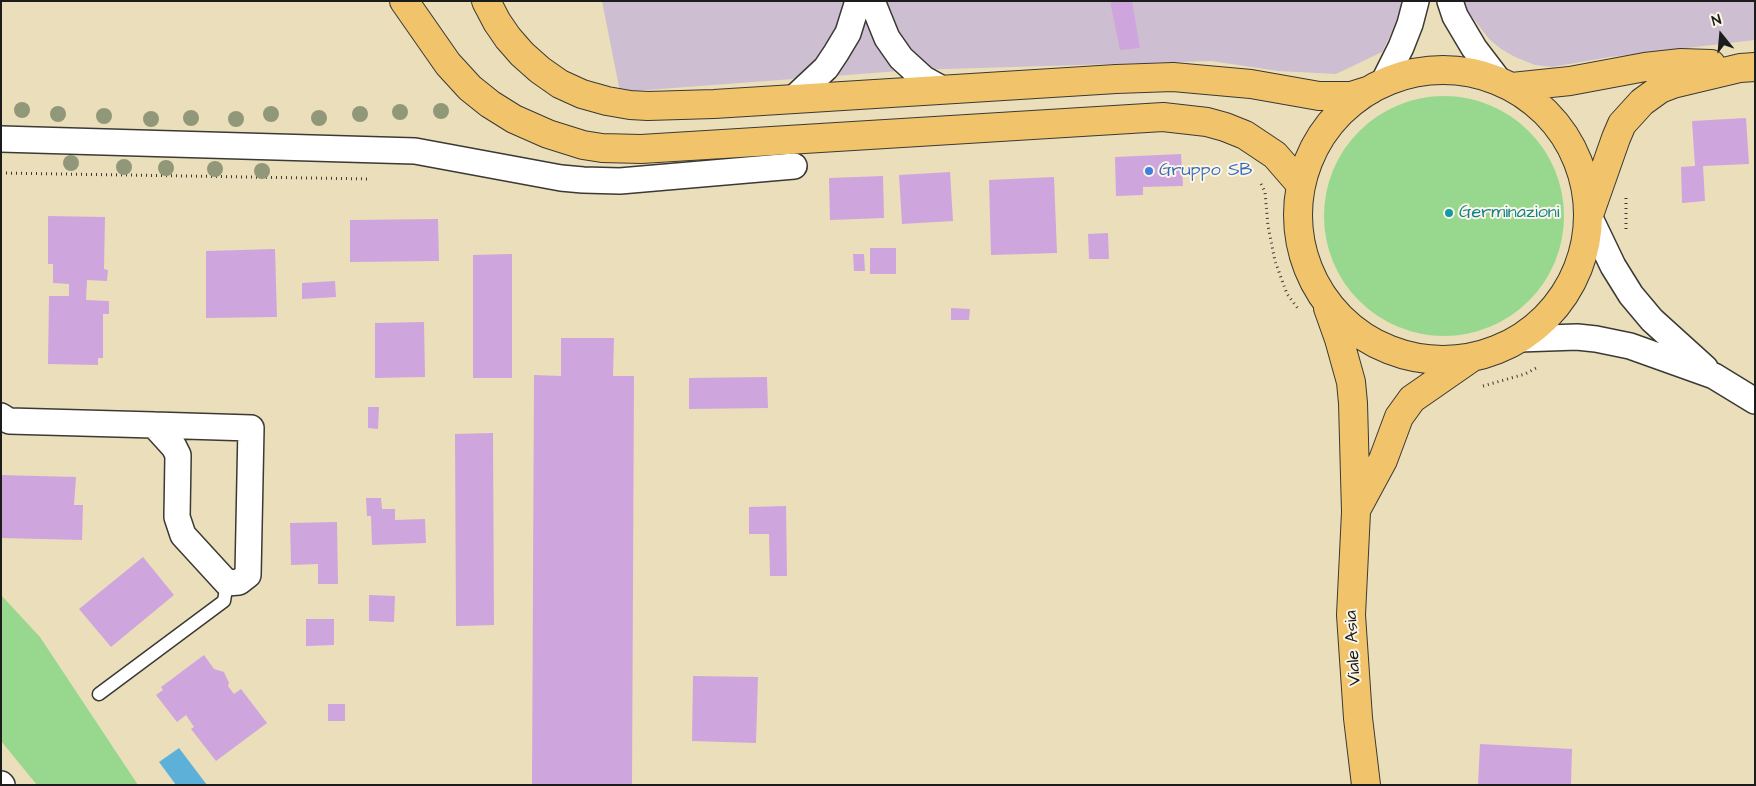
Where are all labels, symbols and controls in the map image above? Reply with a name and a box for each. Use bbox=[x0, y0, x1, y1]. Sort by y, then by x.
north arrow bbox=[1696, 10, 1746, 60]
text: N bbox=[1709, 10, 1724, 32]
place label: Gruppo SB bbox=[1159, 160, 1252, 182]
marker: Gruppo SB bbox=[1143, 165, 1155, 177]
place label: Germinazioni bbox=[1459, 202, 1560, 224]
marker: Germinazioni bbox=[1443, 207, 1455, 219]
street label: Viale Asia bbox=[1341, 610, 1367, 686]

